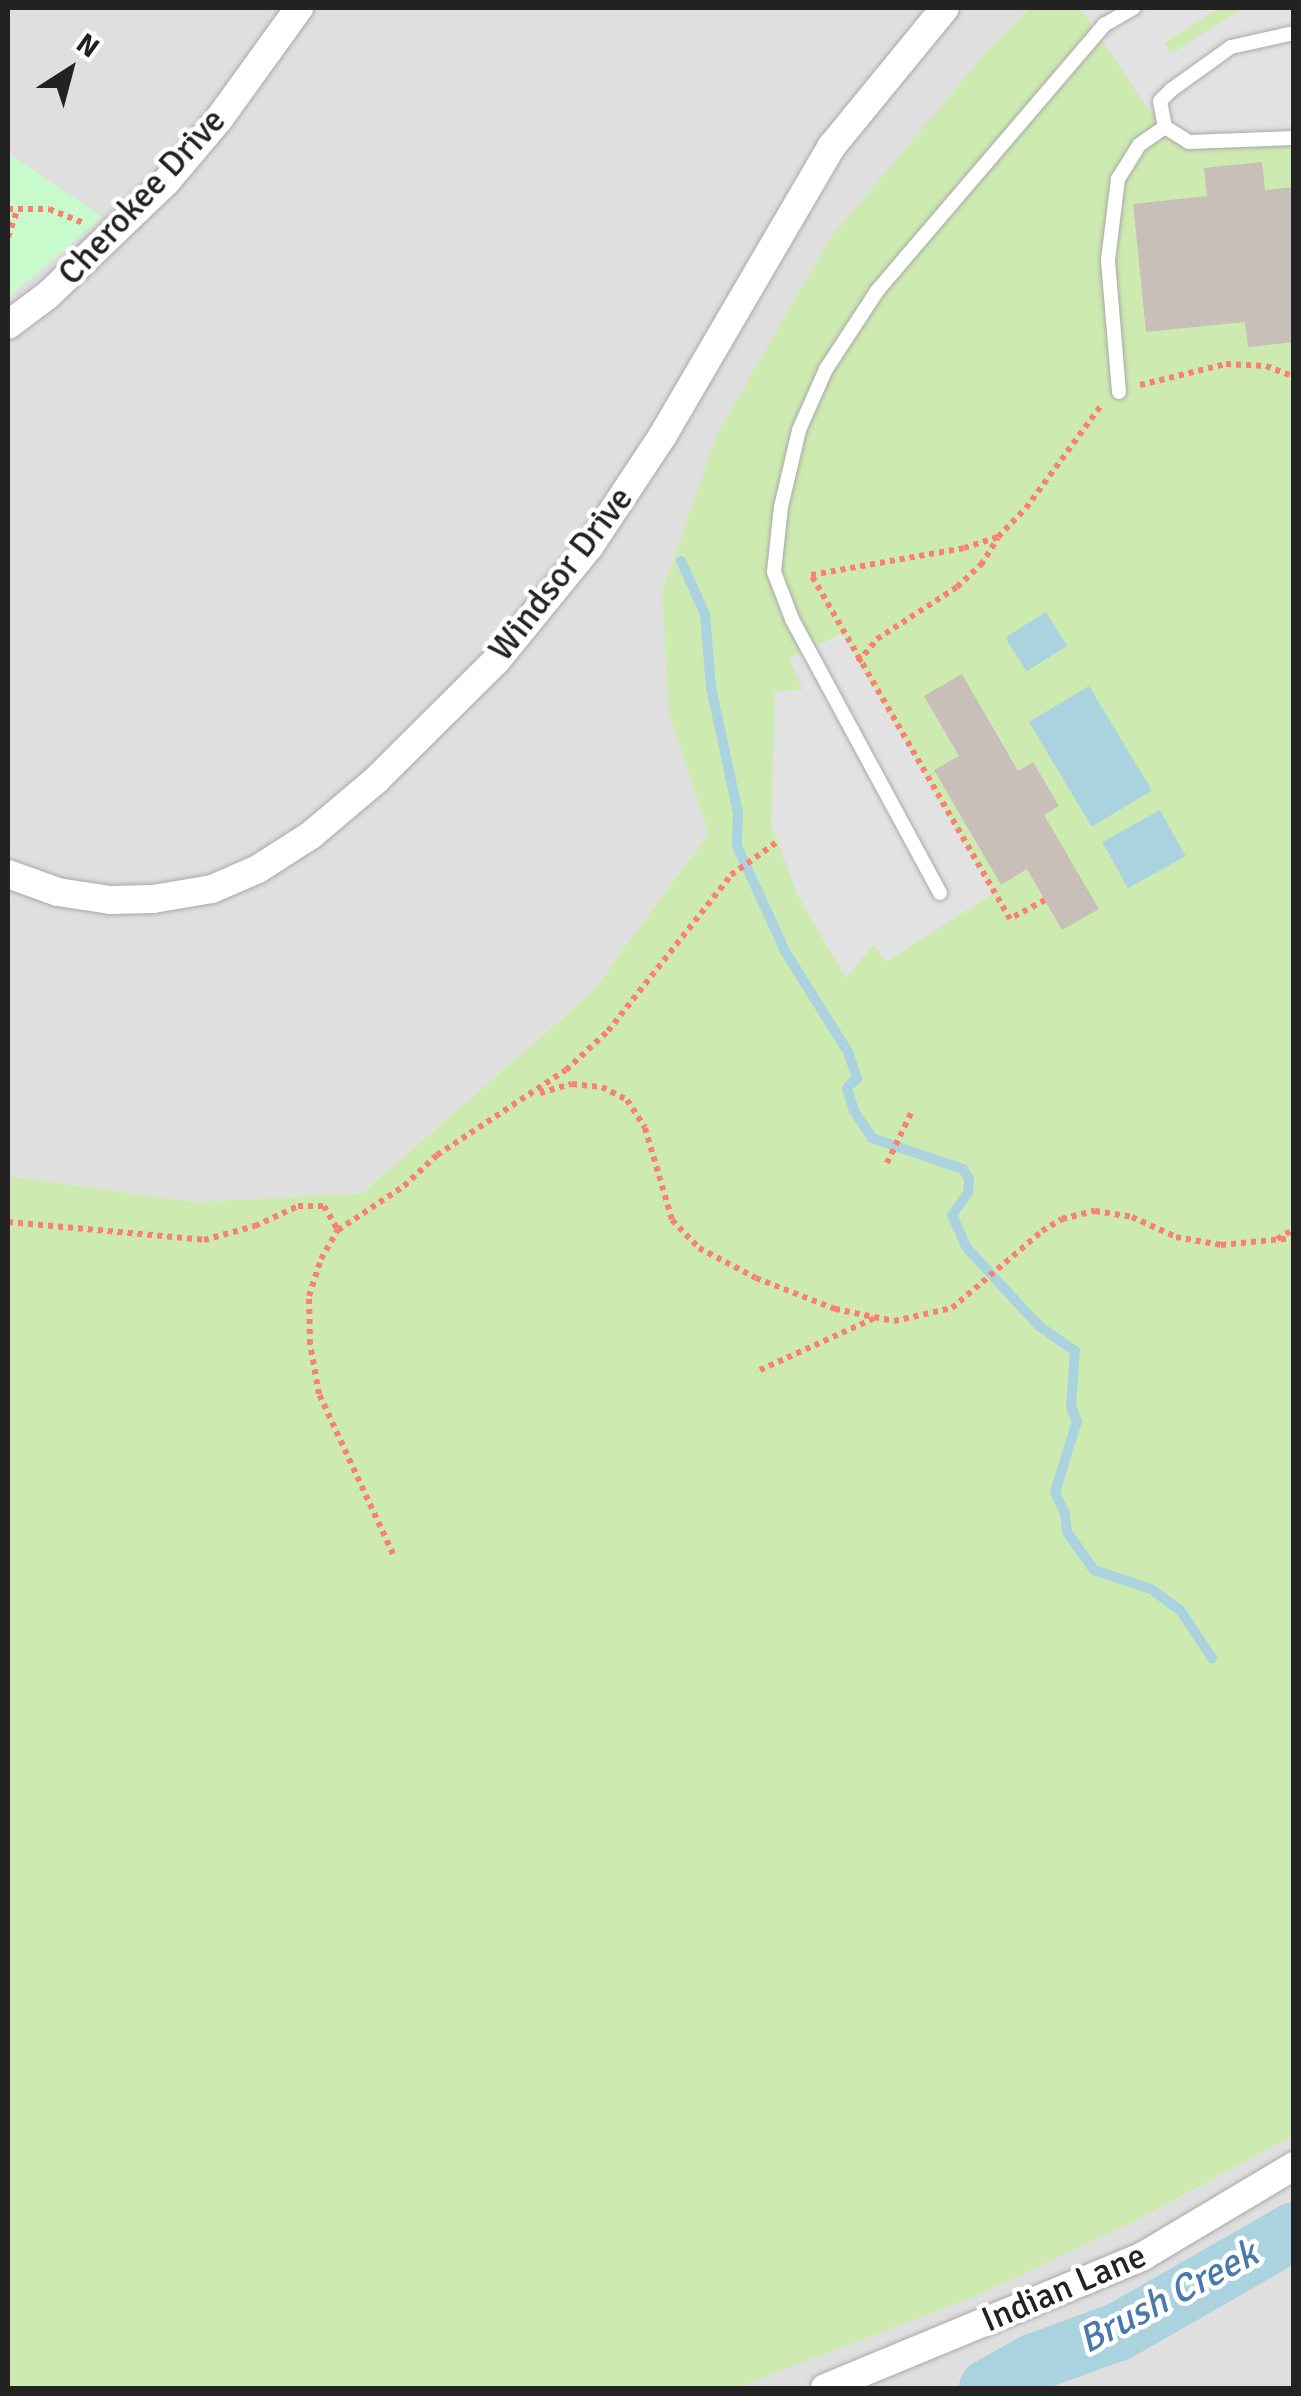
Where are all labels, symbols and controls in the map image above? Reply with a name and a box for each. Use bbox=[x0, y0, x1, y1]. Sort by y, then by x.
north arrow bbox=[20, 20, 120, 120]
text: N bbox=[70, 26, 106, 65]
street label: Cherokee Drive bbox=[50, 100, 234, 294]
street label: Windsor Drive bbox=[480, 479, 642, 669]
water label: Brush Creek bbox=[1071, 2231, 1265, 2363]
street label: Indian Lane bbox=[976, 2235, 1152, 2341]

